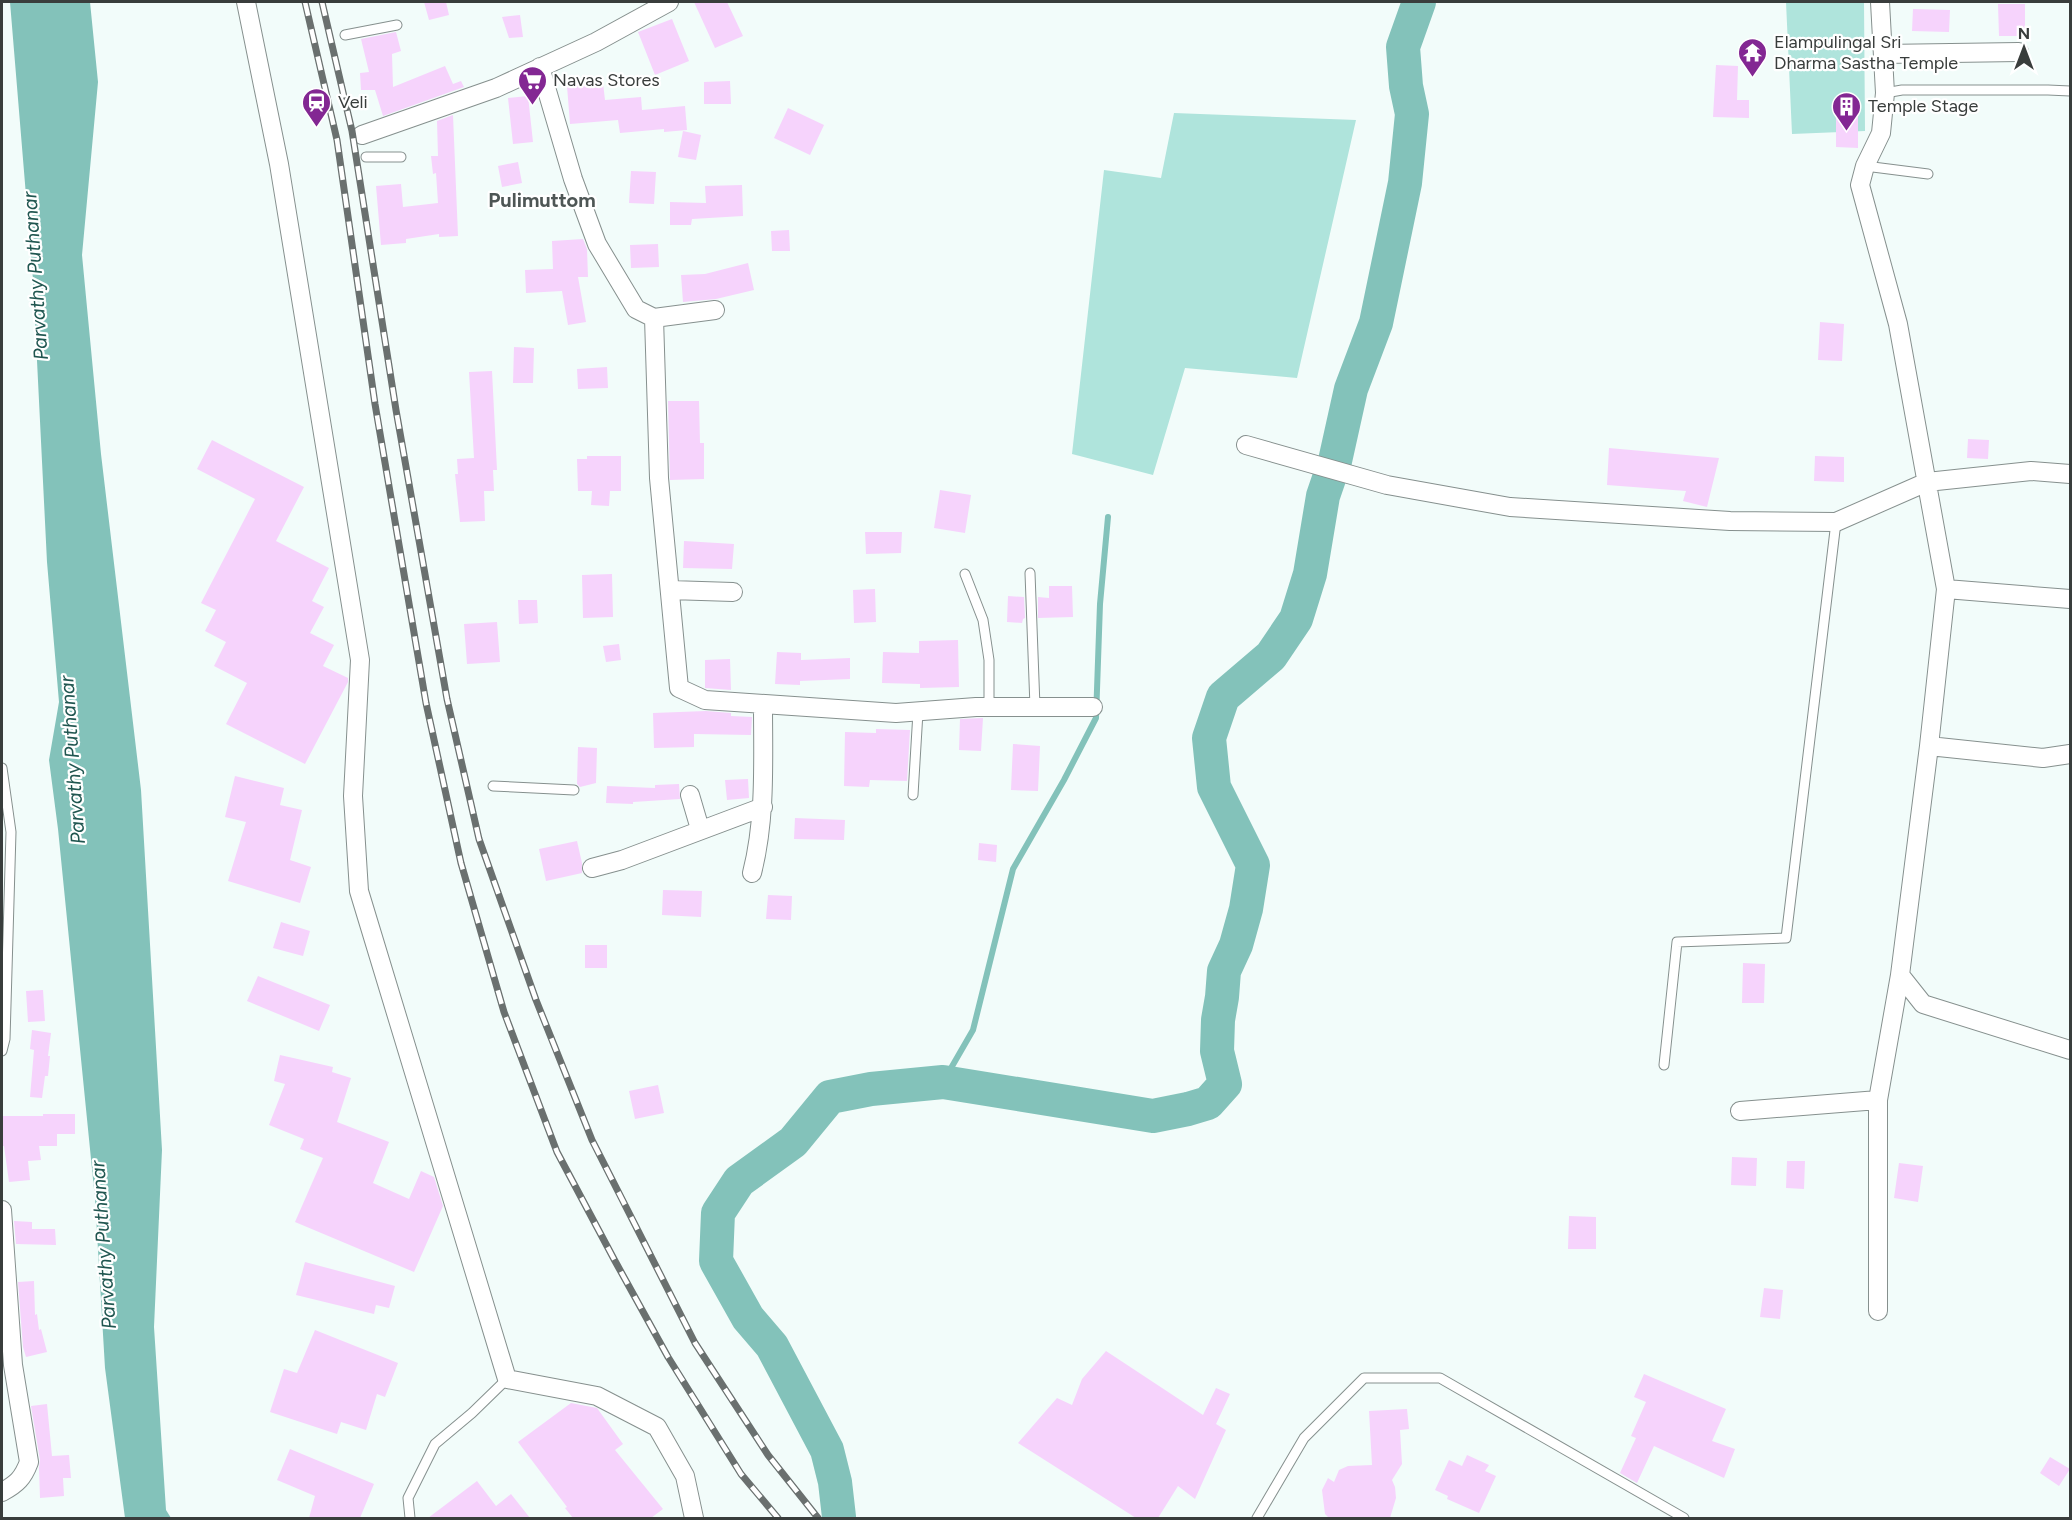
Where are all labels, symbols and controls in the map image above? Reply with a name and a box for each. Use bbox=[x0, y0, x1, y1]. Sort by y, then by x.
north arrow bbox=[1994, 18, 2054, 78]
text: N bbox=[2018, 24, 2030, 43]
place label: Elampulingal Sri Dharma Sastha Temple bbox=[1774, 31, 1958, 74]
temple icon: Elampulingal Sri Dharma Sastha Temple bbox=[1737, 36, 1769, 78]
supermarket icon: Navas Stores bbox=[516, 64, 548, 106]
place label: Navas Stores bbox=[553, 69, 660, 91]
station icon: Veli bbox=[301, 86, 333, 128]
building icon: Temple Stage bbox=[1831, 90, 1863, 132]
place label: Veli bbox=[338, 91, 368, 113]
place label: Temple Stage bbox=[1868, 95, 1978, 117]
district label: Pulimuttom bbox=[488, 188, 596, 212]
water label: Parvathy Puthanar bbox=[17, 190, 53, 361]
water label: Parvathy Puthanar bbox=[54, 674, 90, 845]
water label: Parvathy Puthanar bbox=[85, 1159, 121, 1330]

